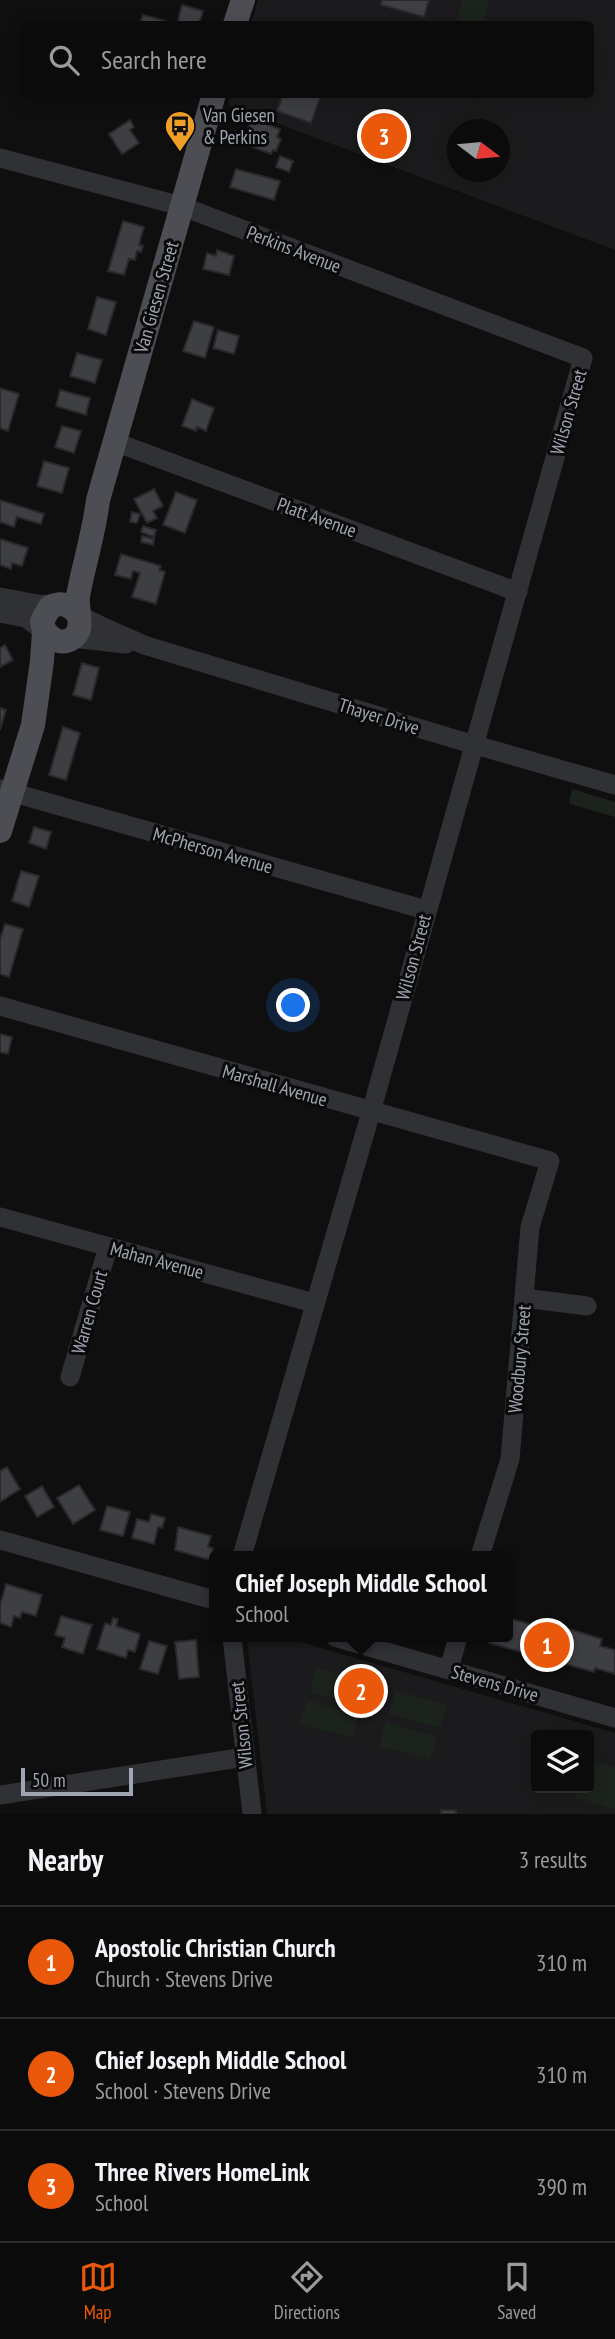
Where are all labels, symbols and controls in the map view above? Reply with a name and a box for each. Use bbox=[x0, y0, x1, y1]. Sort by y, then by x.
search box bbox=[21, 21, 594, 98]
icon: search bbox=[45, 41, 83, 79]
text: Search here bbox=[101, 43, 207, 76]
place label: Van Giesen & Perkins bbox=[202, 103, 275, 149]
bus stop icon: Van Giesen & Perkins bbox=[163, 109, 197, 153]
pin: 3 bbox=[361, 110, 407, 162]
north arrow bbox=[447, 119, 510, 182]
street label: Perkins Avenue bbox=[244, 220, 345, 278]
street label: Van Giesen Street bbox=[128, 238, 184, 357]
street label: Wilson Street bbox=[544, 366, 592, 457]
street label: Platt Avenue bbox=[274, 492, 360, 542]
street label: Thayer Drive bbox=[336, 692, 422, 740]
street label: McPherson Avenue bbox=[150, 821, 276, 879]
street label: Wilson Street bbox=[390, 911, 436, 1002]
your location bbox=[276, 988, 310, 1022]
street label: Marshall Avenue bbox=[220, 1059, 330, 1111]
street label: Mahan Avenue bbox=[108, 1236, 206, 1284]
street label: Warren Court bbox=[66, 1267, 113, 1357]
street label: Woodbury Street bbox=[502, 1303, 536, 1414]
popup bbox=[209, 1551, 513, 1642]
text: Chief Joseph Middle School bbox=[235, 1566, 487, 1599]
text: School bbox=[235, 1599, 289, 1628]
pin: 1 bbox=[524, 1619, 570, 1671]
street label: Stevens Drive bbox=[449, 1659, 541, 1707]
pin: 2 bbox=[338, 1665, 384, 1717]
street label: Wilson Street bbox=[224, 1679, 258, 1770]
map controls bbox=[531, 1730, 594, 1793]
button: layers bbox=[531, 1730, 594, 1793]
scale bar bbox=[21, 1765, 133, 1797]
text: 50 m bbox=[32, 1768, 66, 1792]
text: Nearby bbox=[28, 1840, 103, 1879]
text: 3 results bbox=[519, 1845, 587, 1874]
text: Apostolic Christian Church bbox=[95, 1931, 336, 1964]
text: 1 bbox=[46, 1948, 57, 1977]
text: 310 m bbox=[536, 1948, 587, 1977]
text: Church · Stevens Drive bbox=[95, 1964, 273, 1993]
text: Chief Joseph Middle School bbox=[95, 2043, 346, 2076]
text: 2 bbox=[46, 2060, 57, 2089]
text: 310 m bbox=[536, 2060, 587, 2089]
text: School · Stevens Drive bbox=[95, 2076, 271, 2105]
text: Three Rivers HomeLink bbox=[95, 2155, 310, 2188]
text: 3 bbox=[46, 2172, 57, 2201]
text: 390 m bbox=[536, 2172, 587, 2201]
text: School bbox=[95, 2188, 148, 2217]
tab: Map bbox=[79, 2258, 117, 2324]
tab: Directions bbox=[274, 2258, 340, 2324]
tab: Saved bbox=[497, 2258, 536, 2324]

